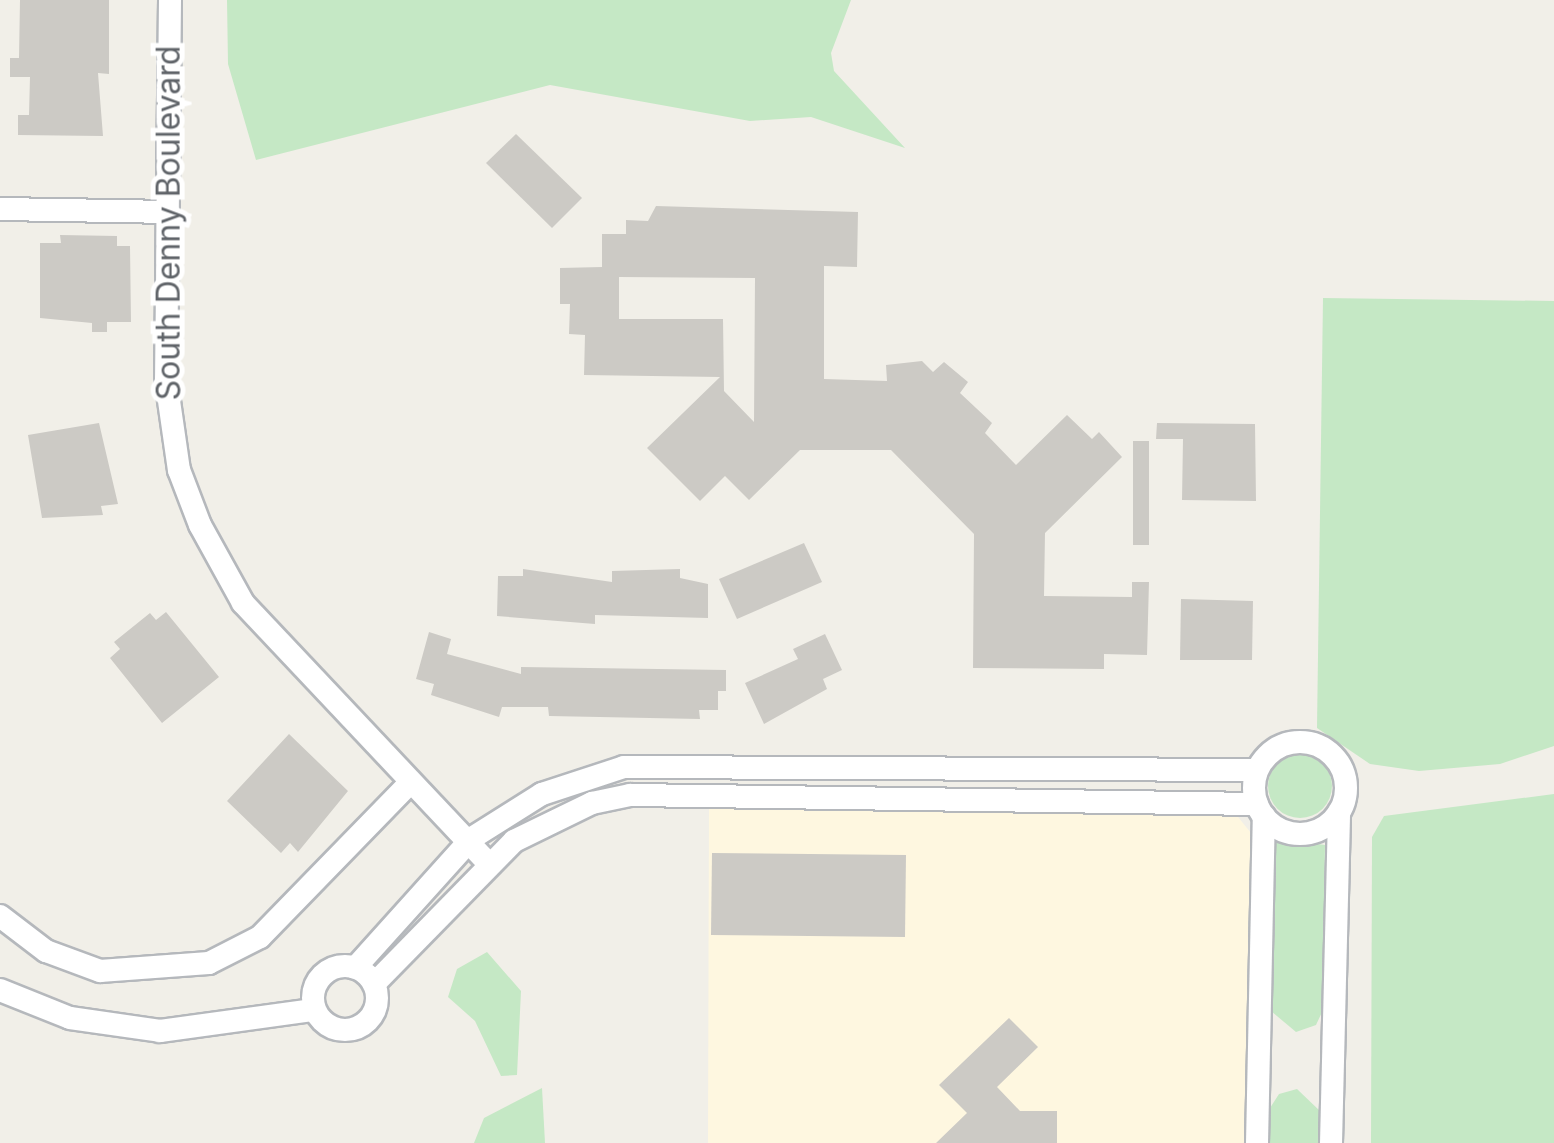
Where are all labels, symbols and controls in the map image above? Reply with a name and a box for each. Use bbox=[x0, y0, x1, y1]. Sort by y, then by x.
street label: South Denny Boulevard bbox=[150, 46, 188, 400]

